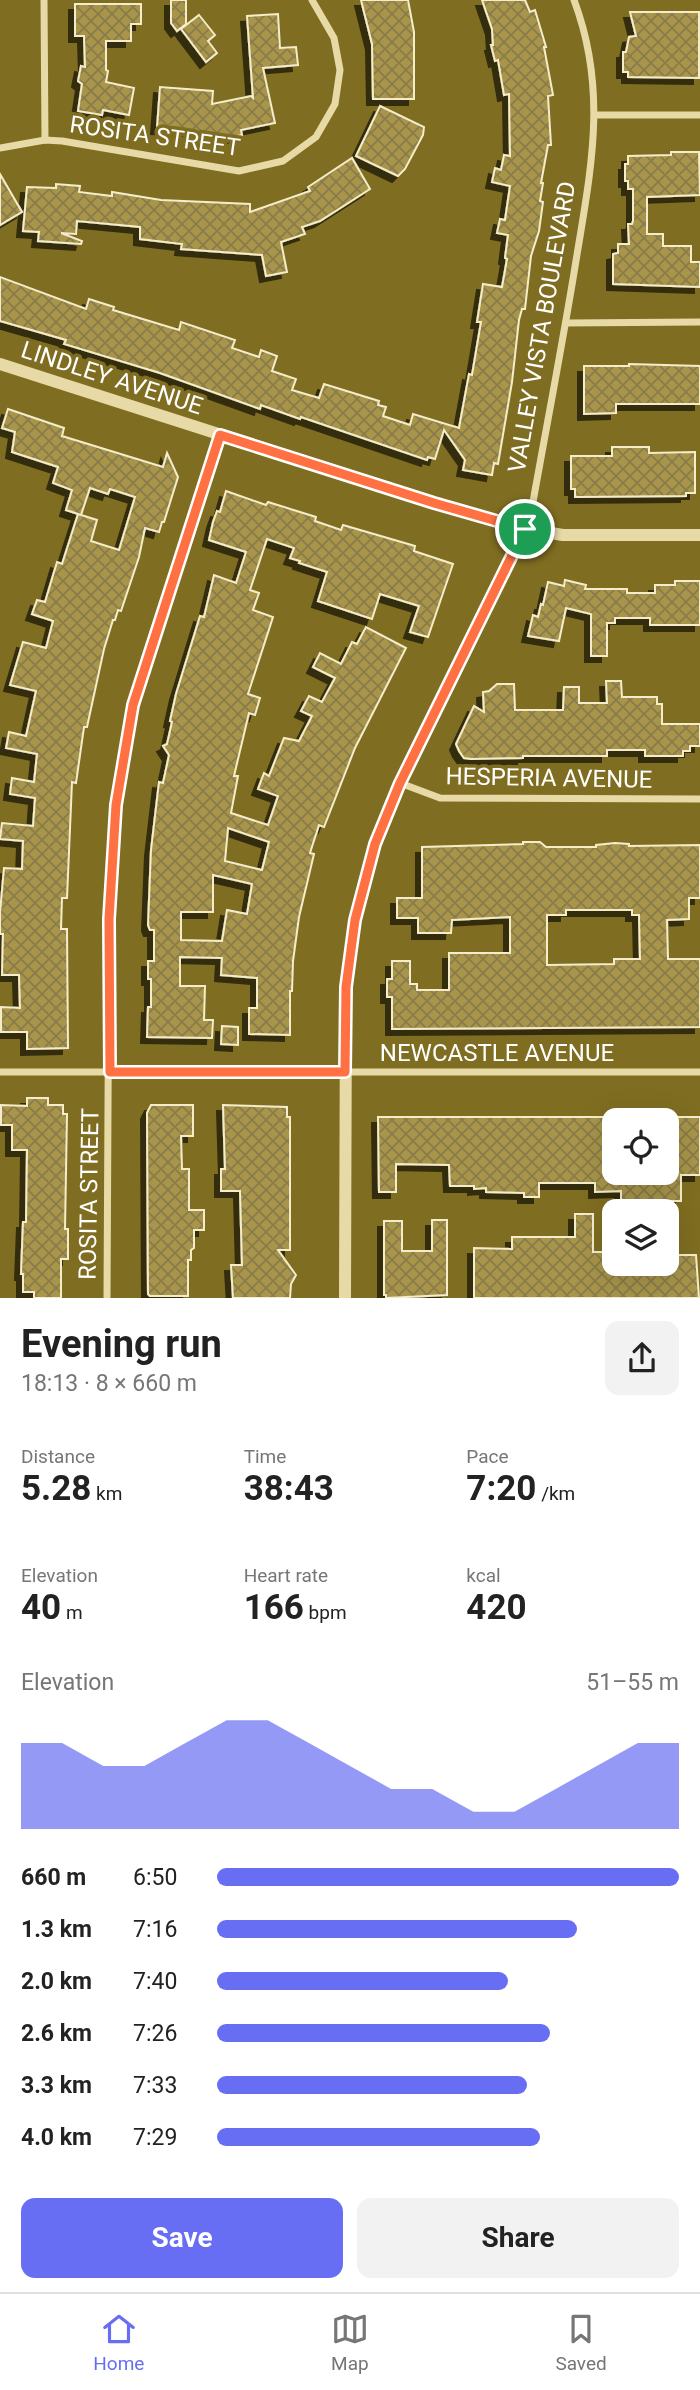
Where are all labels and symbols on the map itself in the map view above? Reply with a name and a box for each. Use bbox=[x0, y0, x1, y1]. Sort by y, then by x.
street label: ROSITA STREET bbox=[68, 110, 242, 162]
street label: VALLEY VISTA BOULEVARD bbox=[503, 179, 581, 475]
street label: LINDLEY AVENUE bbox=[18, 335, 206, 421]
pin bbox=[495, 499, 555, 559]
street label: HESPERIA AVENUE bbox=[445, 762, 653, 794]
street label: NEWCASTLE AVENUE bbox=[380, 1039, 614, 1067]
street label: ROSITA STREET bbox=[74, 1108, 104, 1280]

